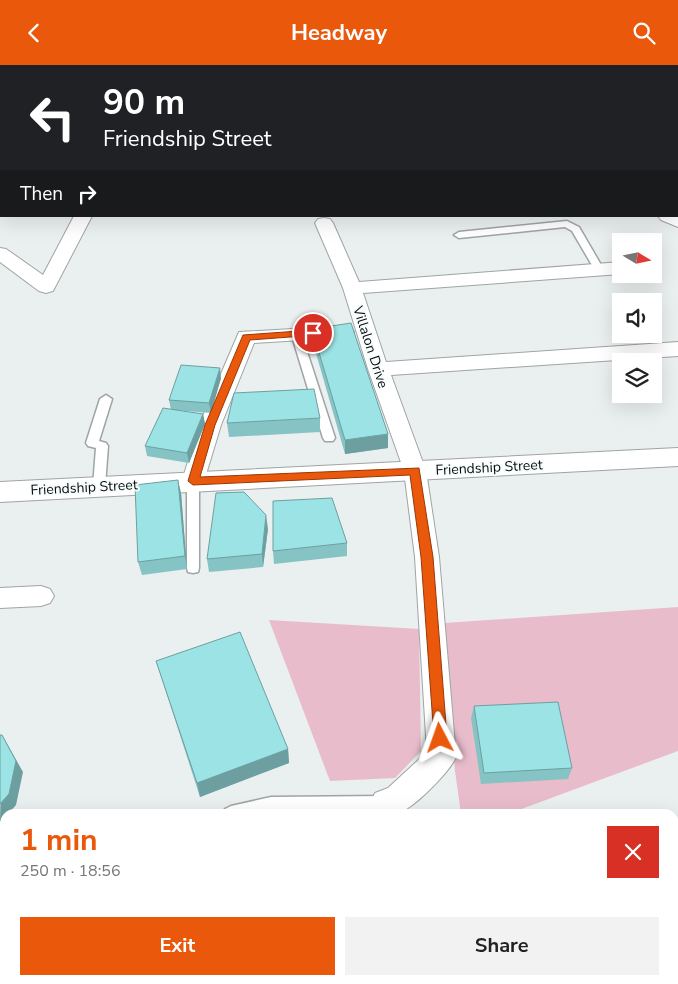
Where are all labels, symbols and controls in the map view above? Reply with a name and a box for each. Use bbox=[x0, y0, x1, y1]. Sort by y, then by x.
text: Headway bbox=[291, 18, 387, 48]
icon: back bbox=[20, 19, 48, 47]
icon: search bbox=[630, 19, 658, 47]
text: 90 m bbox=[103, 79, 185, 126]
icon: left bbox=[20, 85, 85, 150]
text: Friendship Street bbox=[103, 124, 272, 154]
icon: right bbox=[73, 180, 101, 208]
text: Then bbox=[20, 181, 63, 207]
north arrow bbox=[612, 233, 662, 283]
map controls bbox=[612, 233, 662, 403]
button: sound bbox=[612, 293, 662, 343]
street label: Villalon Drive bbox=[348, 303, 393, 391]
pin bbox=[292, 312, 334, 354]
icon: arrive bbox=[299, 319, 327, 347]
button: layers bbox=[612, 353, 662, 403]
street label: Friendship Street bbox=[435, 455, 543, 480]
street label: Friendship Street bbox=[30, 475, 138, 500]
position arrow bbox=[413, 711, 465, 763]
text: 1 min bbox=[20, 820, 98, 861]
button: close bbox=[607, 826, 659, 878]
text: 250 m · 18:56 bbox=[20, 860, 121, 882]
button: Exit bbox=[20, 917, 335, 975]
button: Share bbox=[345, 917, 659, 975]

